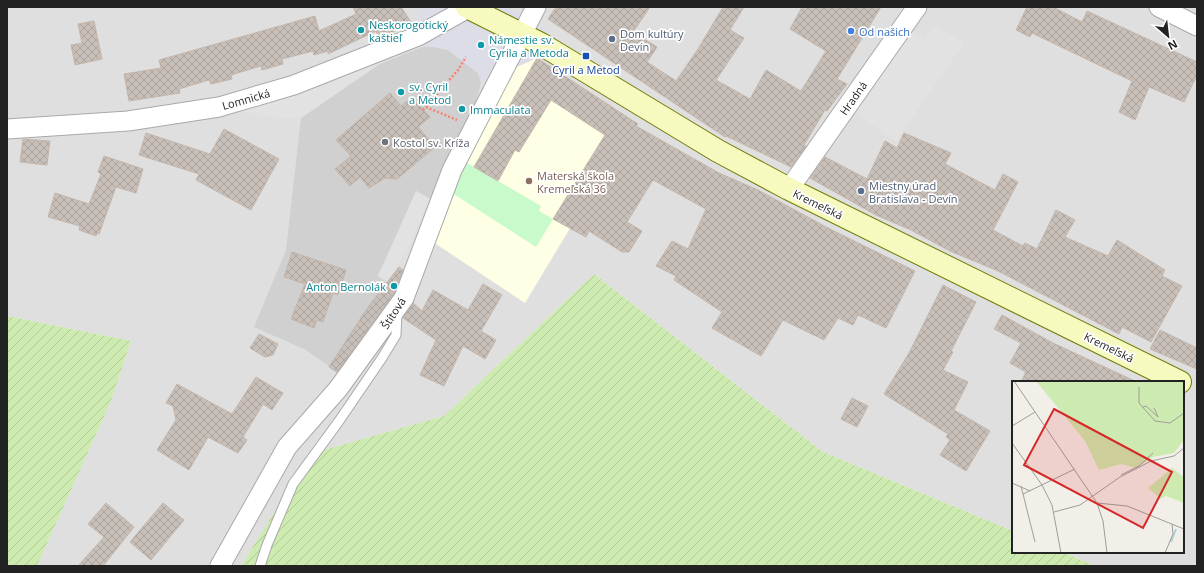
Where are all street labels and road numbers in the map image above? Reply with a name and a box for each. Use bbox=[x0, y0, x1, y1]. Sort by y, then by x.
street label: Hradná bbox=[836, 78, 870, 118]
street label: Lomnická bbox=[220, 85, 272, 113]
street label: Kremeľská bbox=[791, 185, 845, 223]
street label: Štítová bbox=[377, 294, 409, 332]
street label: Kremeľská bbox=[1082, 328, 1136, 366]

